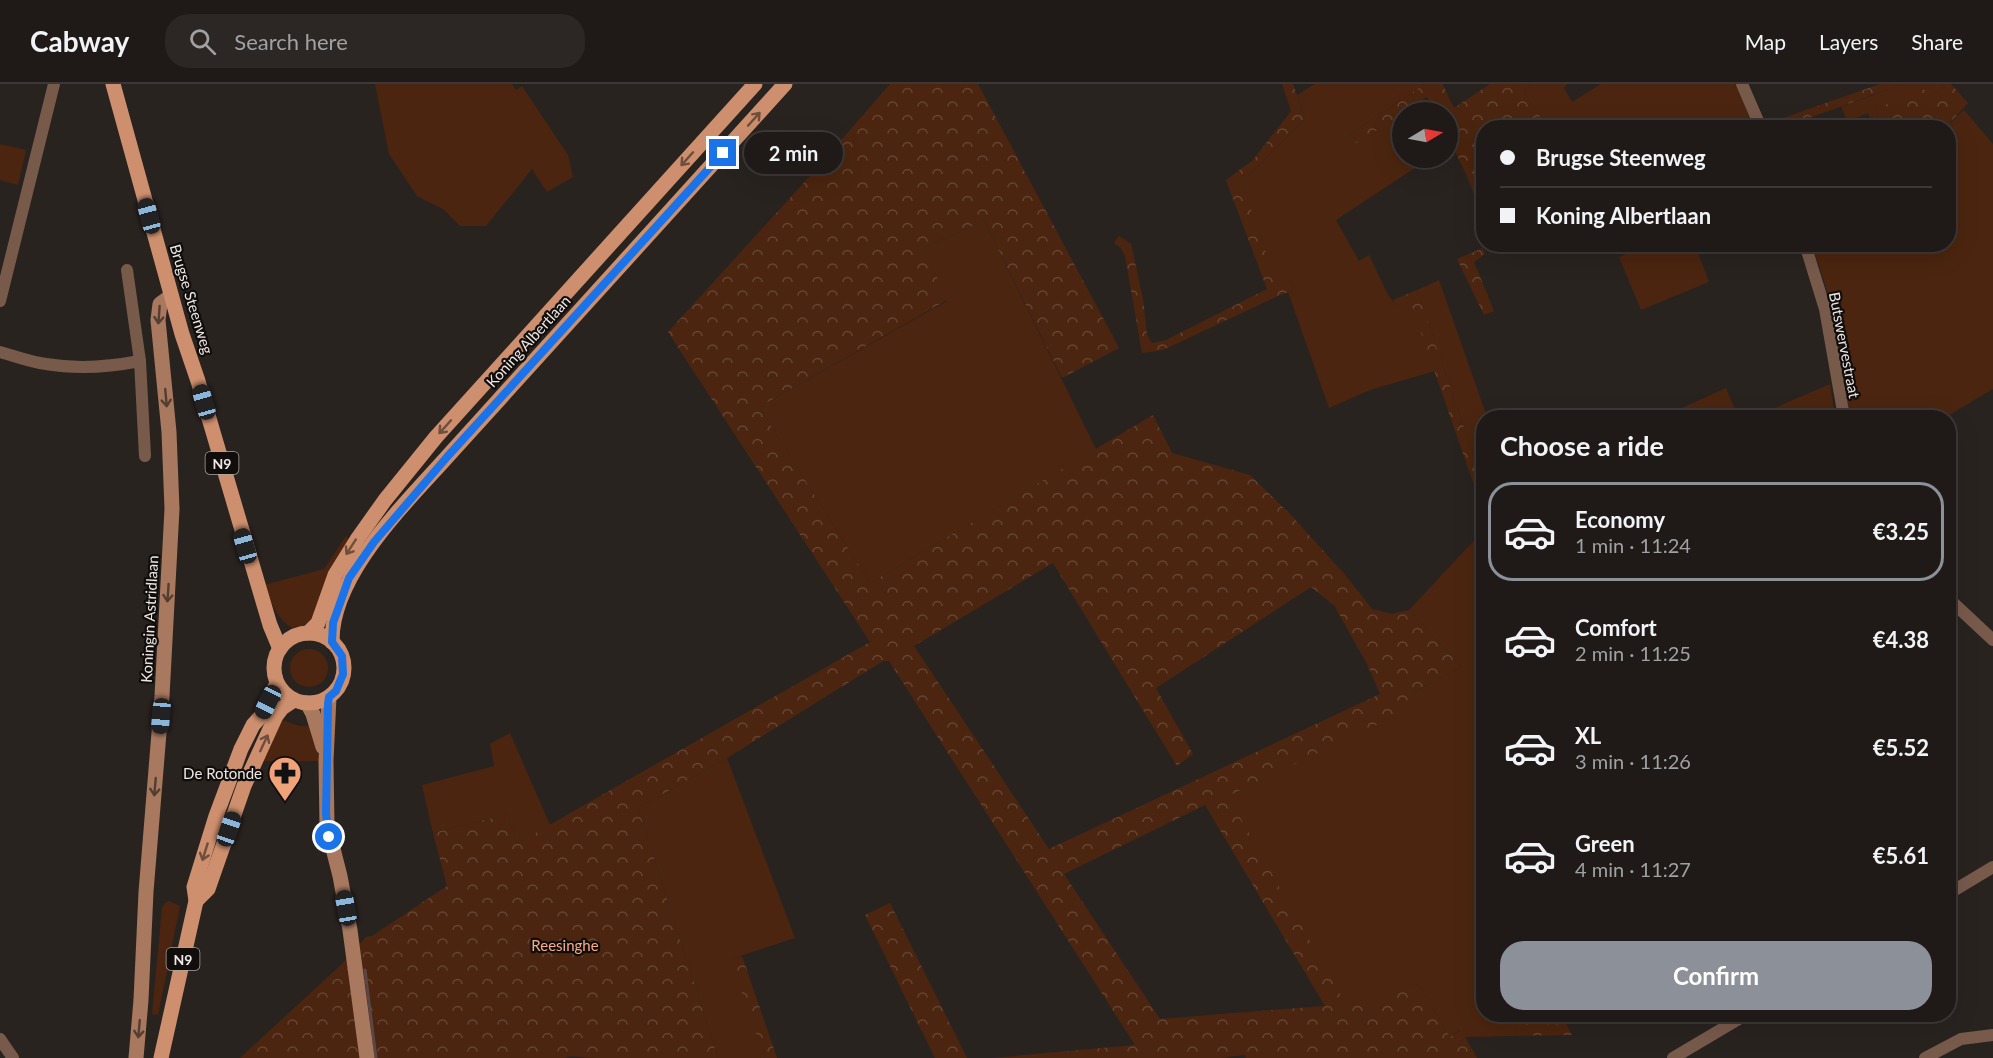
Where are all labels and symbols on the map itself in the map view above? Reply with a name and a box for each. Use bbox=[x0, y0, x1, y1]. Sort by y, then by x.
north arrow bbox=[1392, 102, 1458, 168]
one-way arrow bbox=[746, 111, 761, 126]
callout: 2 min bbox=[744, 132, 843, 174]
route end bbox=[709, 139, 736, 166]
one-way arrow bbox=[680, 151, 694, 166]
car bbox=[136, 196, 162, 236]
street label: Brugse Steenweg bbox=[167, 242, 217, 356]
street label: Butswervestraat bbox=[1826, 290, 1864, 400]
street label: Koning Albertlaan bbox=[482, 292, 574, 390]
one-way arrow bbox=[154, 305, 165, 325]
car bbox=[190, 382, 218, 422]
one-way arrow bbox=[161, 388, 172, 408]
one-way arrow bbox=[438, 419, 452, 434]
road number: N9 bbox=[206, 452, 238, 474]
car bbox=[231, 526, 259, 566]
one-way arrow bbox=[345, 538, 357, 555]
street label: Koningin Astridlaan bbox=[137, 555, 161, 683]
one-way arrow bbox=[163, 582, 174, 602]
car bbox=[252, 682, 284, 722]
car bbox=[150, 697, 172, 735]
one-way arrow bbox=[259, 734, 270, 752]
pharmacy icon: De Rotonde bbox=[267, 755, 303, 802]
place label: De Rotonde bbox=[183, 764, 262, 782]
one-way arrow bbox=[149, 777, 160, 797]
car bbox=[215, 809, 243, 849]
route start bbox=[315, 823, 342, 850]
one-way arrow bbox=[199, 842, 210, 861]
car bbox=[334, 889, 358, 927]
park label: Reesinghe bbox=[531, 936, 599, 954]
road number: N9 bbox=[166, 948, 200, 970]
one-way arrow bbox=[133, 1018, 144, 1038]

